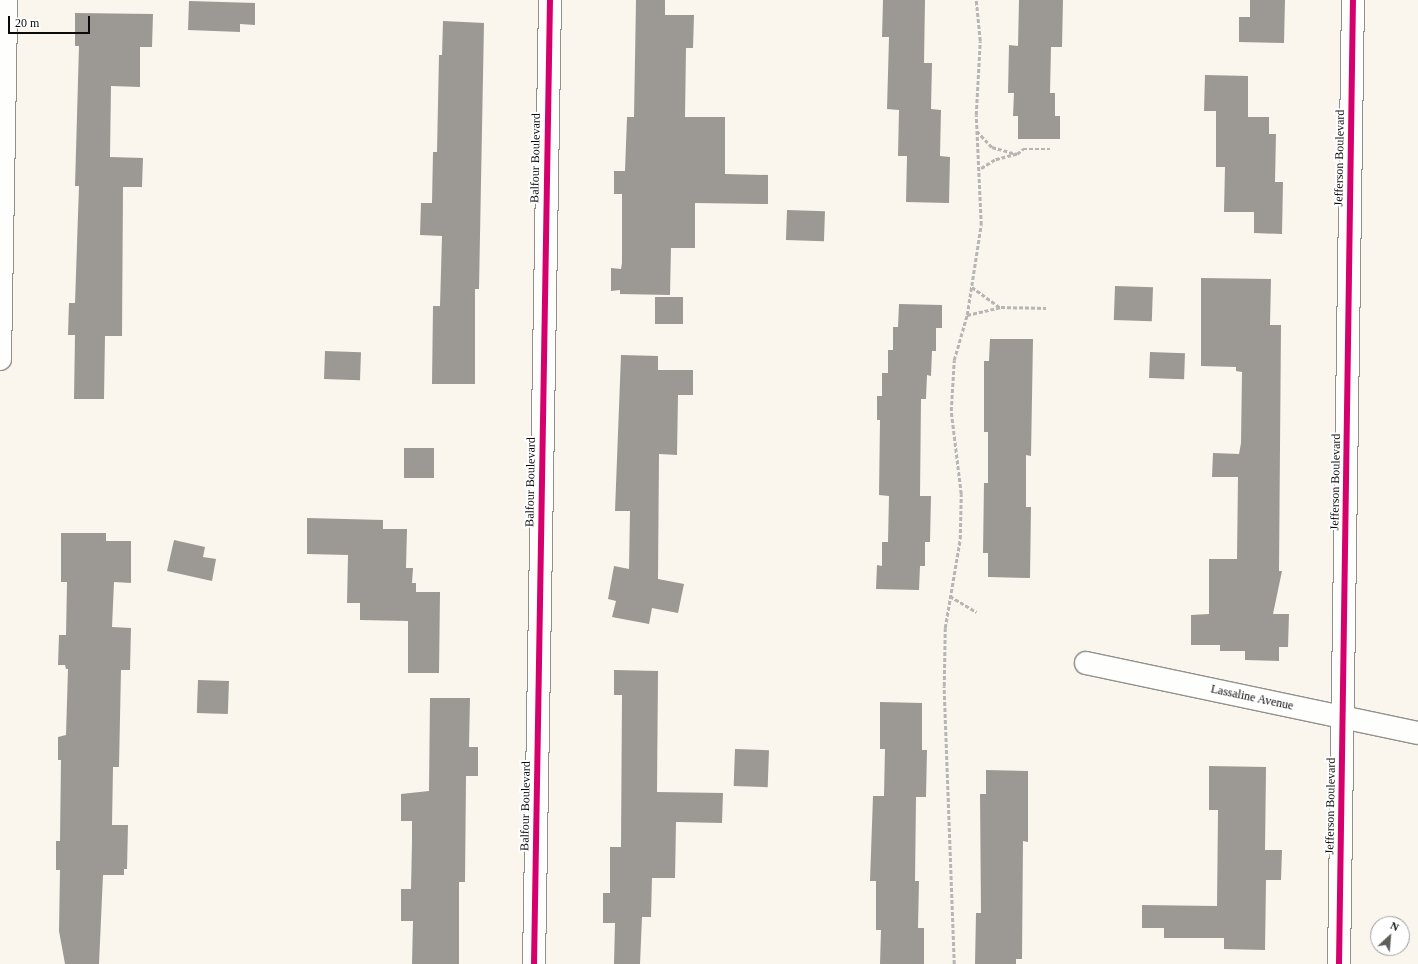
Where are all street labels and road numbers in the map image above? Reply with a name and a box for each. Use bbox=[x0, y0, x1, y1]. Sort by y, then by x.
street label: Jefferson Boulevard bbox=[1332, 110, 1348, 206]
street label: Balfour Boulevard bbox=[528, 113, 544, 203]
street label: Jefferson Boulevard bbox=[1328, 434, 1344, 530]
street label: Balfour Boulevard bbox=[523, 437, 539, 527]
street label: Lassaline Avenue bbox=[1209, 682, 1295, 714]
street label: Jefferson Boulevard bbox=[1323, 758, 1339, 854]
street label: Balfour Boulevard bbox=[518, 761, 534, 851]

